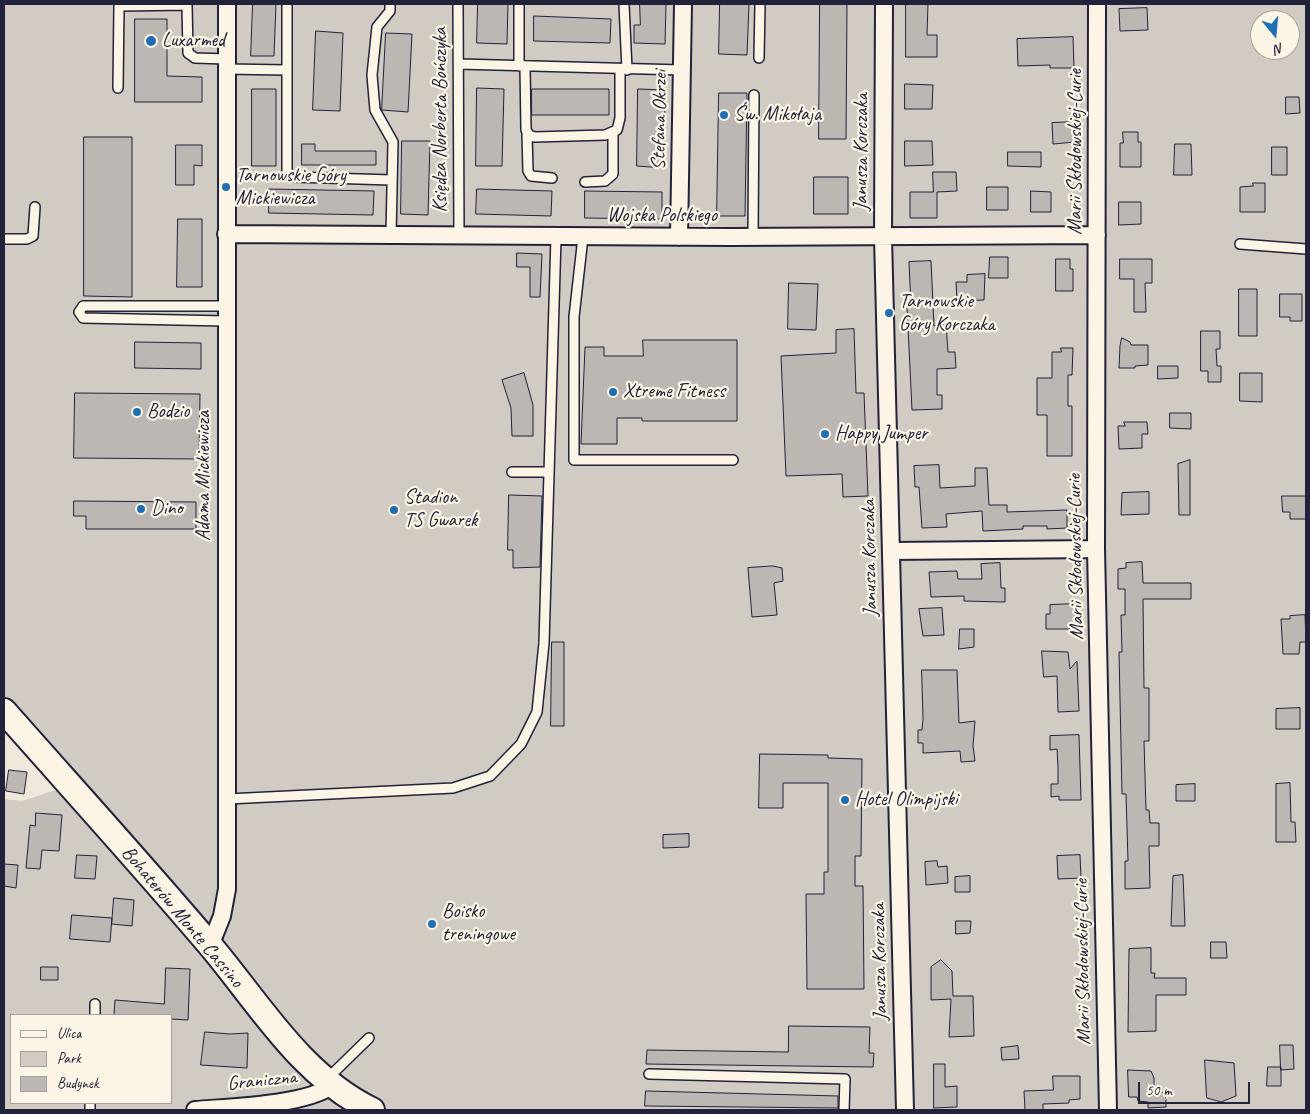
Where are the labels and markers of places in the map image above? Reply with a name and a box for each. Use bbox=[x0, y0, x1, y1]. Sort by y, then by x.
place label: Luxarmed bbox=[162, 29, 225, 53]
marker: Luxarmed bbox=[144, 34, 158, 48]
place label: Św. Mikołaja bbox=[734, 103, 821, 127]
marker: Św. Mikołaja bbox=[718, 109, 730, 121]
place label: Tarnowskie Góry Mickiewicza bbox=[236, 164, 346, 211]
marker: Tarnowskie Góry Mickiewicza bbox=[220, 181, 232, 193]
place label: Tarnowskie Góry Korczaka bbox=[899, 290, 995, 337]
marker: Tarnowskie Góry Korczaka bbox=[883, 307, 895, 319]
place label: Xtreme Fitness bbox=[623, 380, 725, 404]
marker: Xtreme Fitness bbox=[607, 386, 619, 398]
place label: Bodzio bbox=[147, 400, 189, 424]
marker: Bodzio bbox=[131, 406, 143, 418]
place label: Happy Jumper bbox=[835, 422, 927, 446]
marker: Happy Jumper bbox=[819, 428, 831, 440]
place label: Stadion TS Gwarek bbox=[404, 486, 477, 533]
place label: Dino bbox=[151, 497, 183, 521]
marker: Dino bbox=[135, 503, 147, 515]
marker: Stadion TS Gwarek bbox=[388, 504, 400, 516]
place label: Hotel Olimpijski bbox=[855, 788, 958, 812]
marker: Hotel Olimpijski bbox=[839, 794, 851, 806]
place label: Boisko treningowe bbox=[442, 900, 515, 947]
marker: Boisko treningowe bbox=[426, 918, 438, 930]

